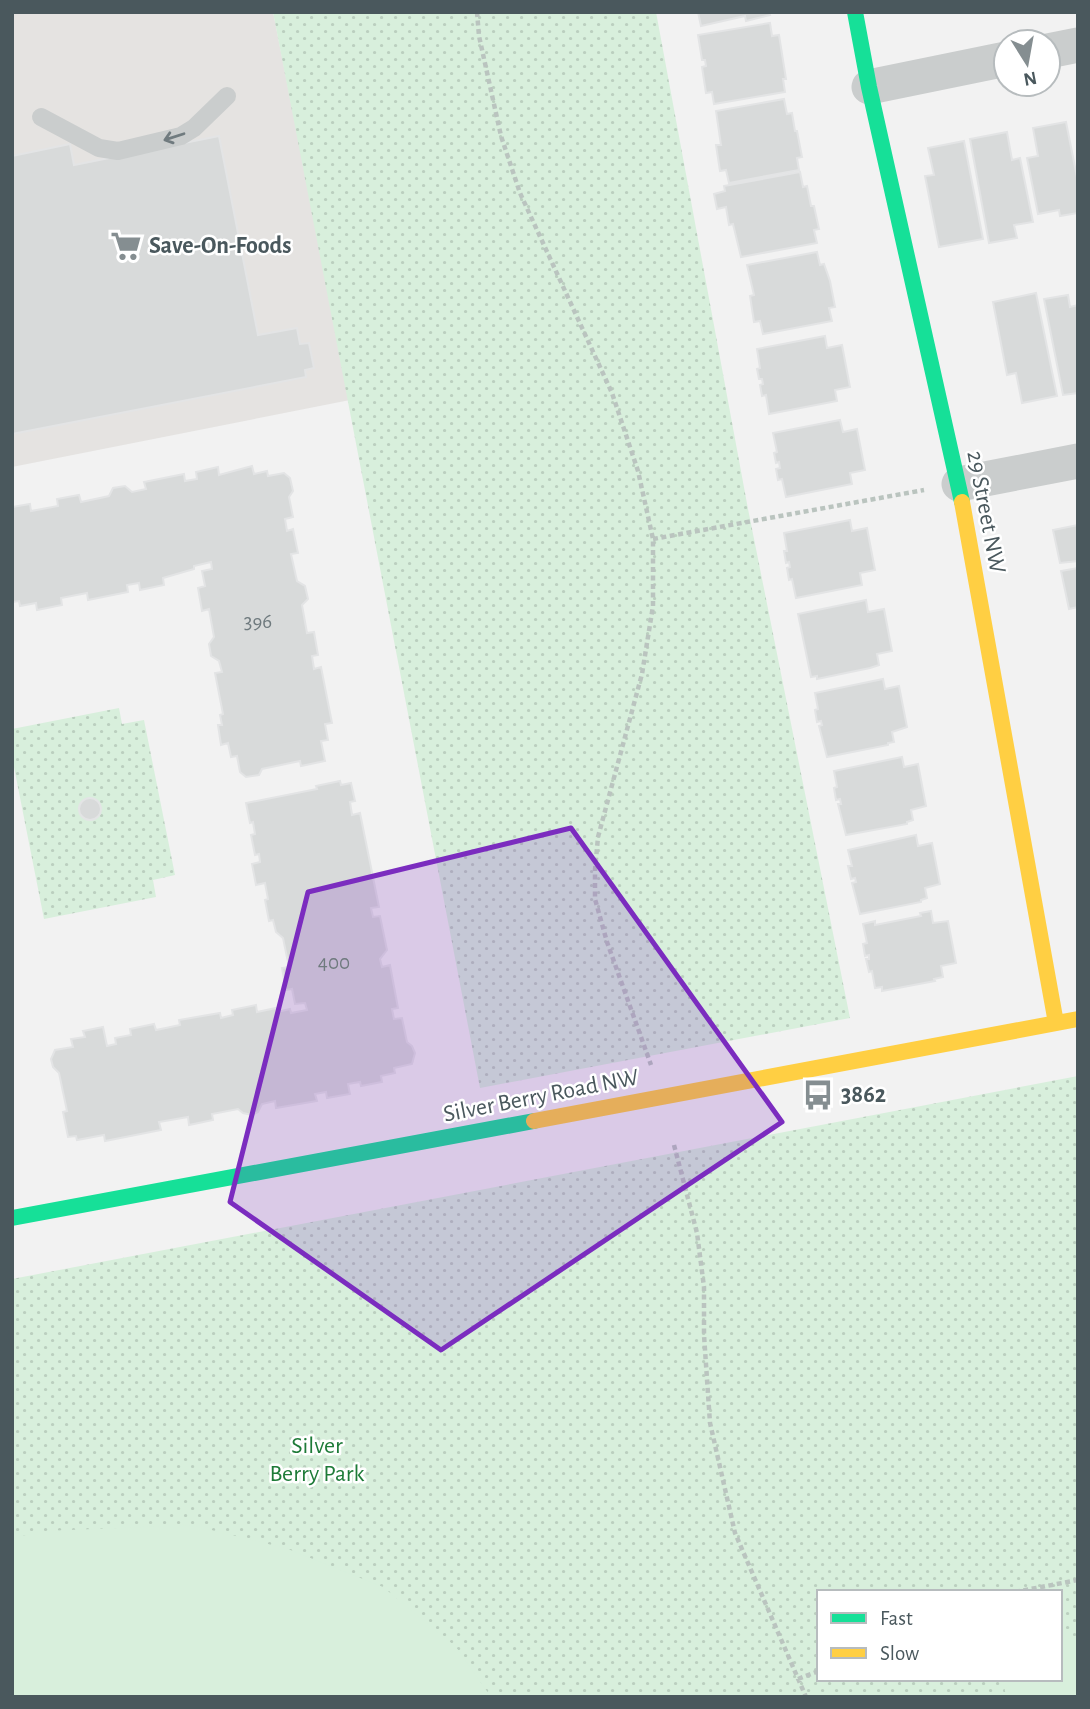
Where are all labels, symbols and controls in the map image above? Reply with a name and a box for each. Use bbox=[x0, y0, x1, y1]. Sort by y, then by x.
north arrow bbox=[992, 28, 1062, 98]
text: N bbox=[1022, 68, 1038, 89]
one-way arrow bbox=[163, 131, 185, 144]
supermarket icon: Save-On-Foods bbox=[109, 229, 143, 263]
place label: Save-On-Foods bbox=[149, 234, 291, 258]
street label: 29 Street NW bbox=[962, 449, 1010, 576]
house number: 396 bbox=[244, 611, 272, 632]
house number: 400 bbox=[318, 952, 350, 973]
street label: Silver Berry Road NW bbox=[441, 1065, 641, 1127]
bus stop icon: 3862 bbox=[801, 1078, 835, 1112]
place label: 3862 bbox=[841, 1083, 886, 1107]
park label: Silver Berry Park bbox=[269, 1434, 365, 1486]
legend bbox=[817, 1590, 1062, 1681]
text: Fast bbox=[880, 1608, 913, 1629]
text: Slow bbox=[880, 1643, 919, 1664]

